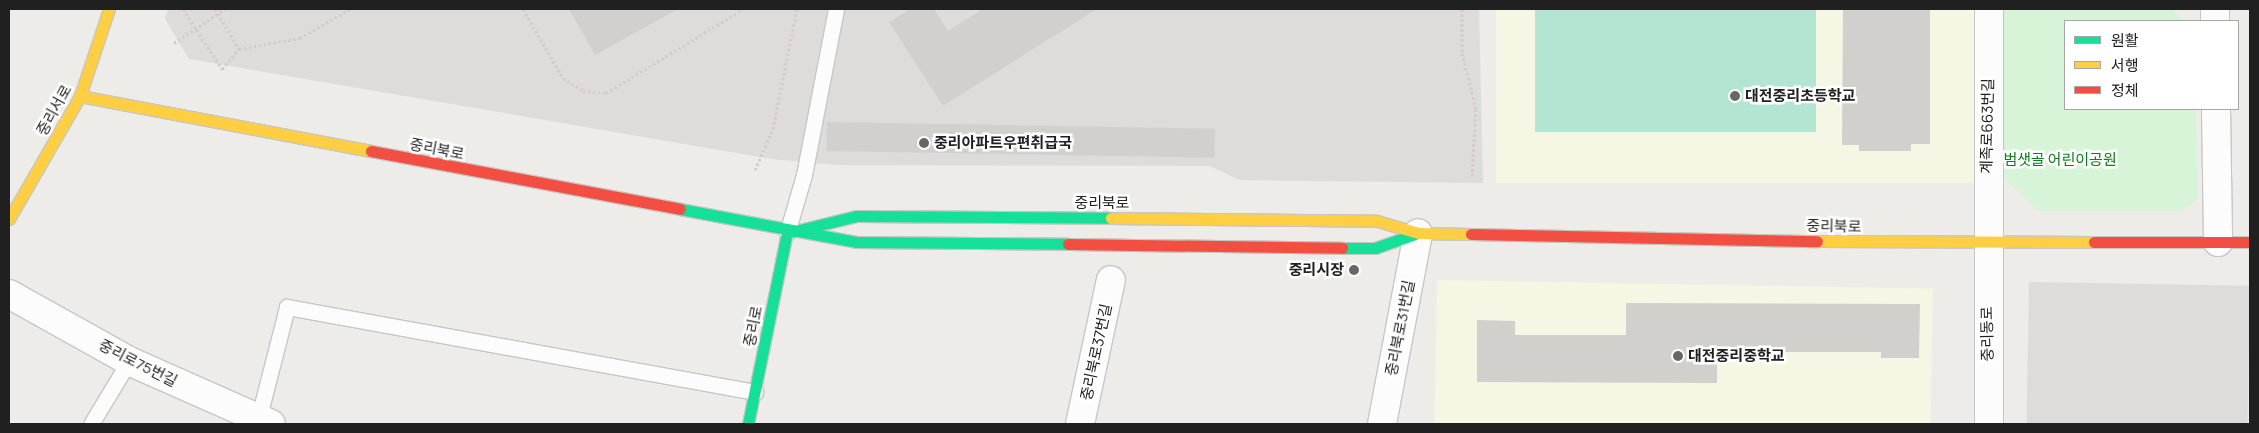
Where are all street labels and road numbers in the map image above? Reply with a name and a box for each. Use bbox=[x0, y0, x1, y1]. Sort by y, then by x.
street label: 계족로663번길 bbox=[1977, 78, 1997, 174]
street label: 중리서로 bbox=[33, 81, 75, 139]
street label: 중리북로 bbox=[408, 135, 466, 163]
street label: 중리북로 bbox=[1074, 194, 1130, 212]
street label: 중리북로 bbox=[1806, 217, 1862, 235]
street label: 중리북로31번길 bbox=[1382, 279, 1418, 377]
street label: 중리북로37번길 bbox=[1077, 302, 1115, 402]
street label: 중리로 bbox=[740, 304, 766, 348]
street label: 중리동로 bbox=[1978, 306, 1996, 362]
street label: 중리로75번길 bbox=[96, 336, 180, 390]

